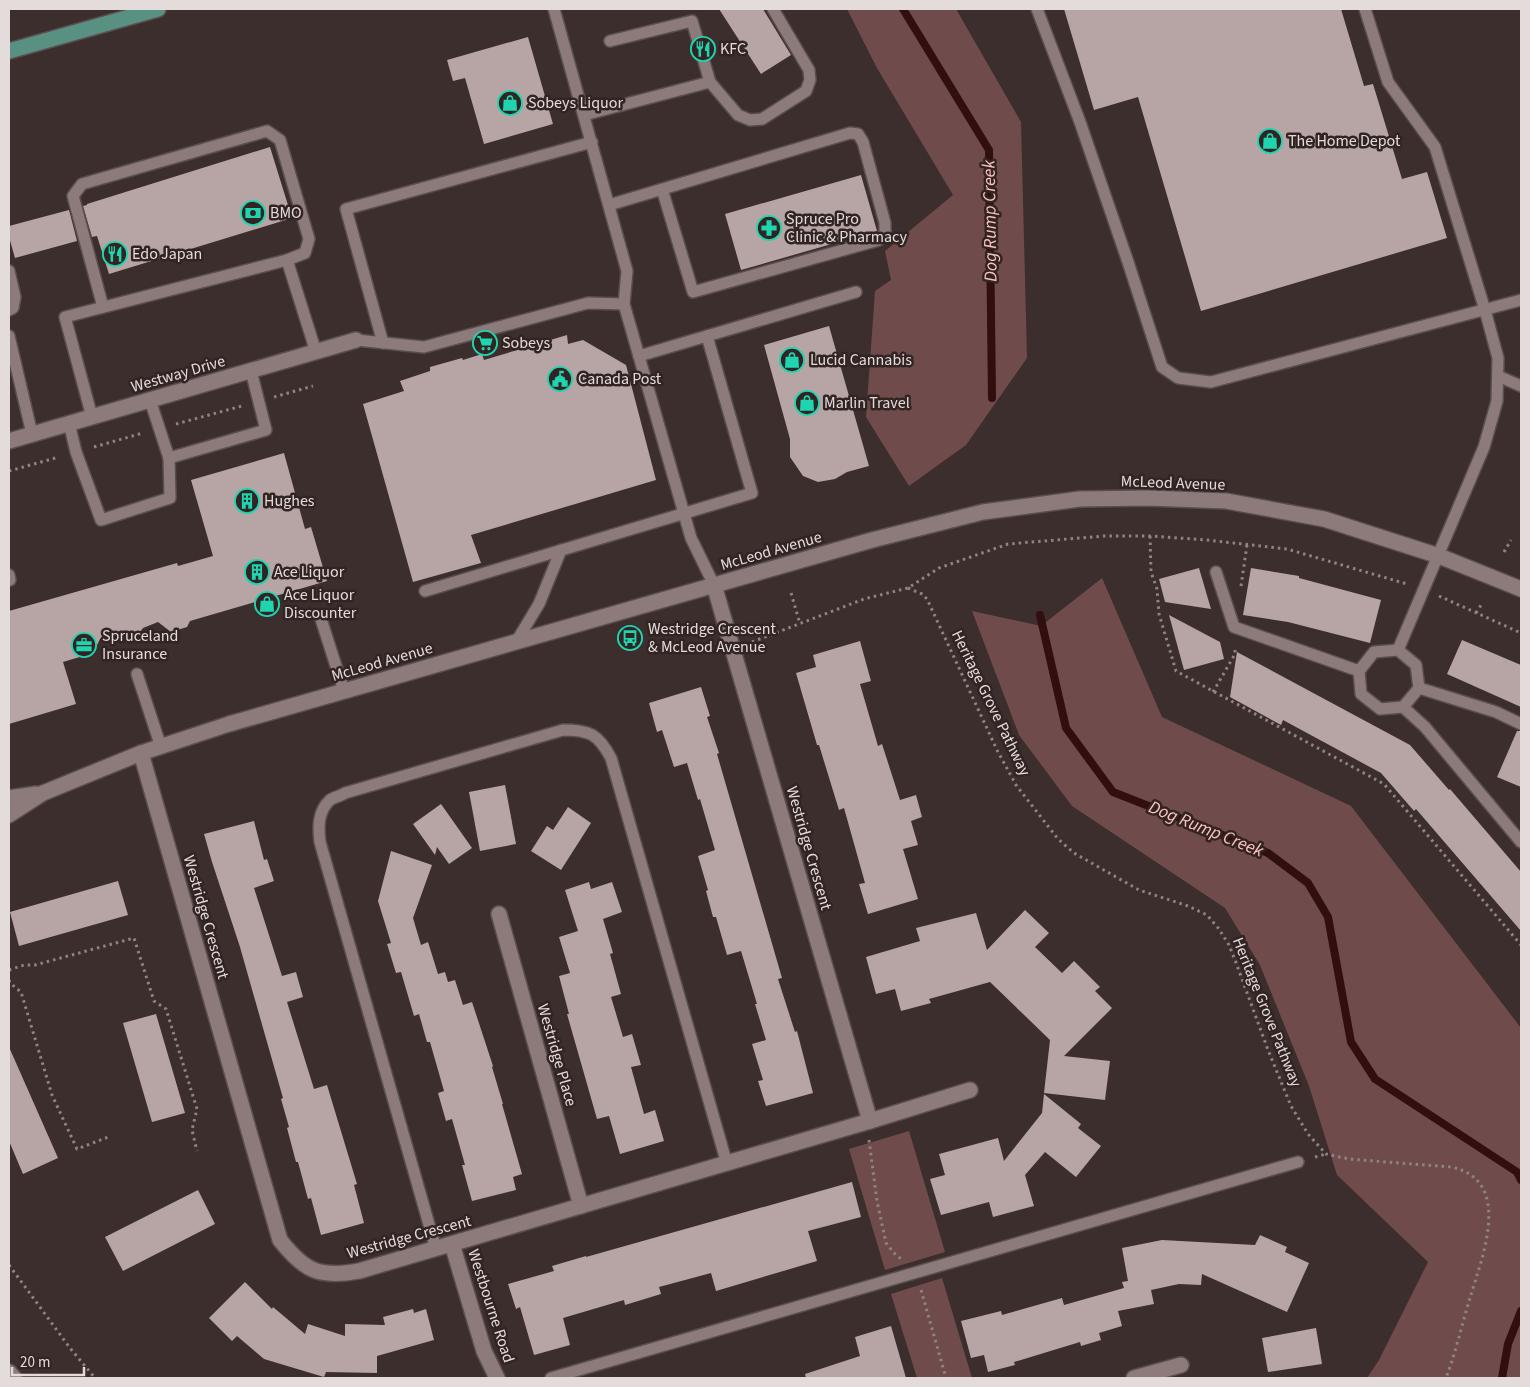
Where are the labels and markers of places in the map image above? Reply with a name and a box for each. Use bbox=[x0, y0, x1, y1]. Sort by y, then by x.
restaurant icon: KFC bbox=[690, 36, 716, 62]
place label: KFC bbox=[720, 38, 746, 60]
shop icon: Sobeys Liquor bbox=[497, 90, 523, 116]
place label: Sobeys Liquor bbox=[528, 92, 623, 114]
shop icon: The Home Depot bbox=[1257, 128, 1283, 154]
place label: The Home Depot bbox=[1288, 130, 1401, 152]
bank icon: BMO bbox=[240, 200, 266, 226]
place label: BMO bbox=[270, 202, 302, 224]
place label: Spruce Pro Clinic & Pharmacy bbox=[786, 208, 907, 248]
pharmacy icon: Spruce Pro Clinic & Pharmacy bbox=[756, 215, 782, 241]
restaurant icon: Edo Japan bbox=[102, 241, 128, 267]
place label: Edo Japan bbox=[132, 243, 202, 265]
supermarket icon: Sobeys bbox=[472, 330, 498, 356]
place label: Sobeys bbox=[502, 332, 551, 354]
shop icon: Lucid Cannabis bbox=[779, 347, 805, 373]
place label: Lucid Cannabis bbox=[810, 349, 912, 371]
public building icon: Canada Post bbox=[547, 366, 573, 392]
place label: Canada Post bbox=[578, 368, 662, 390]
shop icon: Marlin Travel bbox=[794, 390, 820, 416]
place label: Marlin Travel bbox=[824, 392, 910, 414]
building icon: Hughes bbox=[234, 488, 260, 514]
place label: Hughes bbox=[264, 490, 315, 512]
building icon: Ace Liquor bbox=[244, 559, 270, 585]
place label: Ace Liquor bbox=[274, 561, 345, 583]
place label: Ace Liquor Discounter bbox=[284, 584, 357, 624]
shop icon: Ace Liquor Discounter bbox=[254, 591, 280, 617]
place label: Westridge Crescent & McLeod Avenue bbox=[648, 618, 776, 658]
place label: Spruceland Insurance bbox=[102, 625, 178, 665]
bus stop icon: Westridge Crescent & McLeod Avenue bbox=[617, 625, 643, 651]
office icon: Spruceland Insurance bbox=[71, 632, 97, 658]

